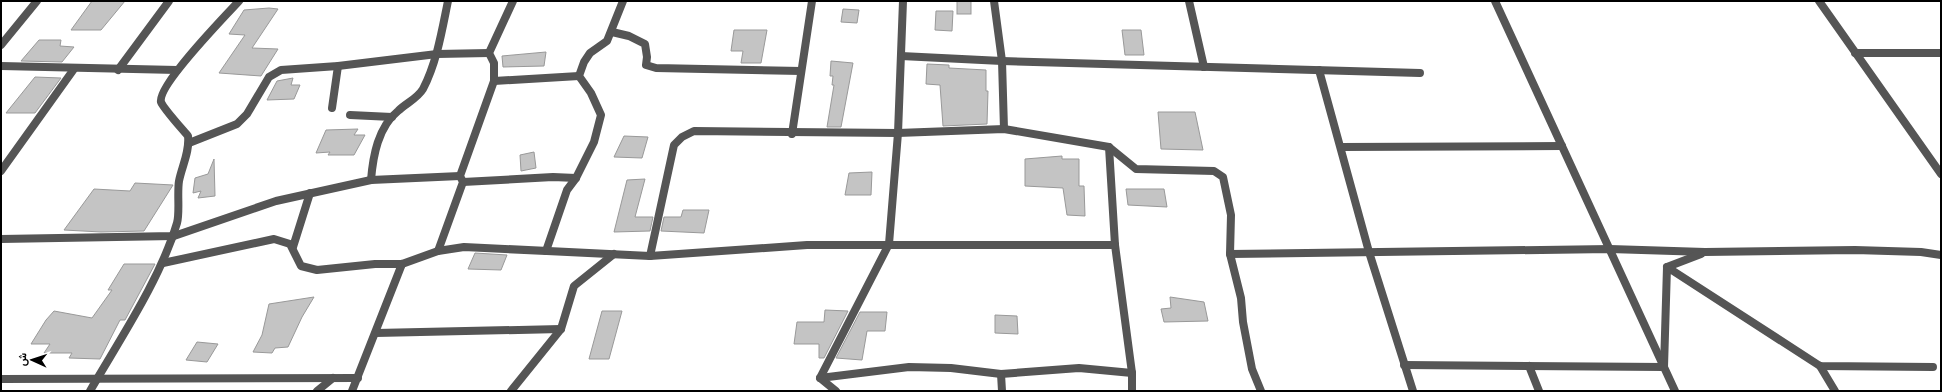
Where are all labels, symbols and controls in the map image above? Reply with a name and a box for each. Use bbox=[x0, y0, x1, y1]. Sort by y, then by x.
north arrow bbox=[12, 340, 52, 380]
text: ش bbox=[15, 353, 29, 366]

